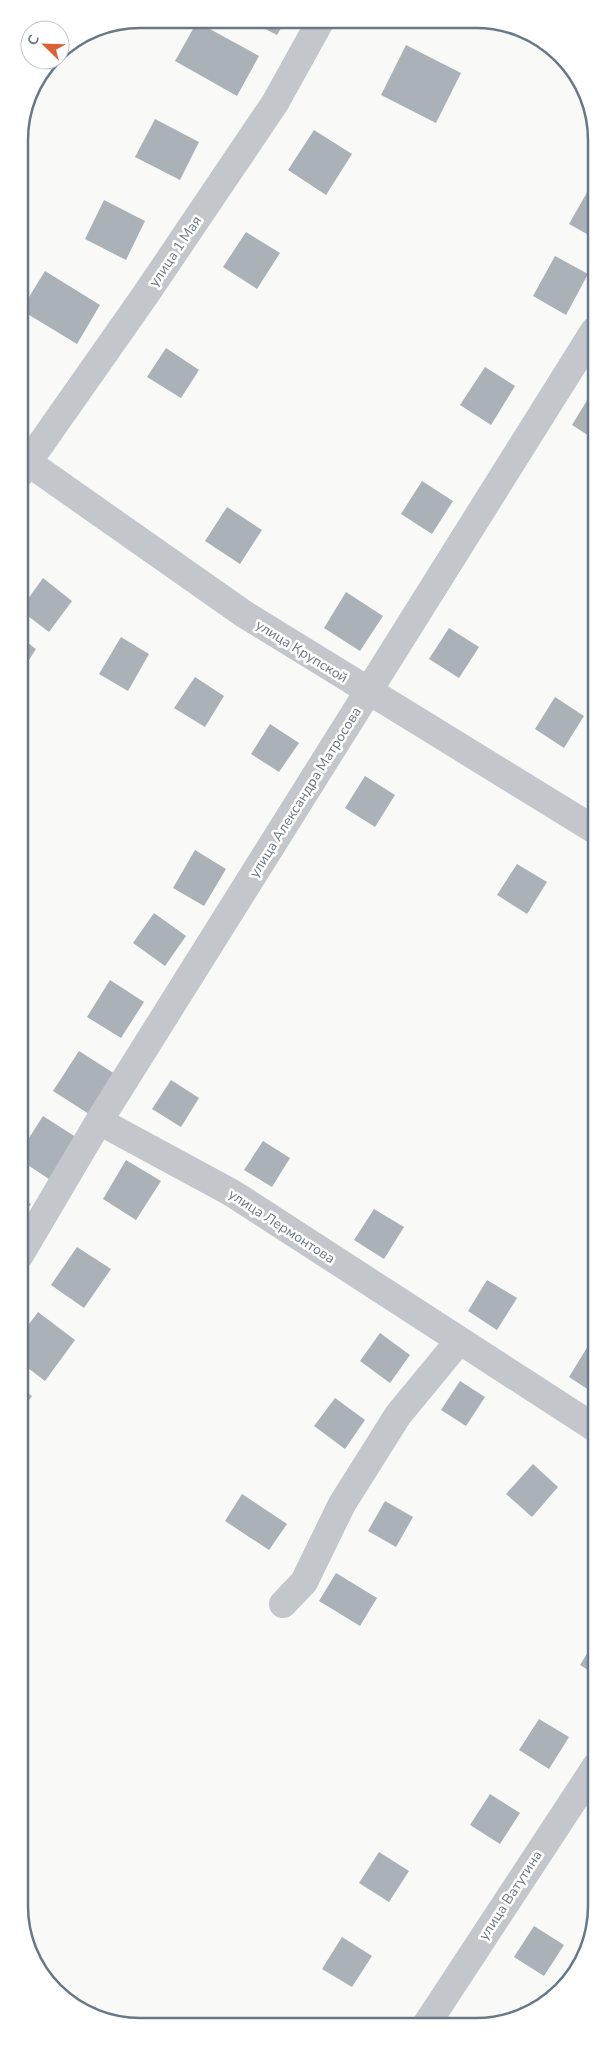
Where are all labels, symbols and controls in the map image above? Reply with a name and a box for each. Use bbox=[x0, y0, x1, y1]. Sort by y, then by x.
north arrow bbox=[20, 20, 70, 70]
text: С bbox=[23, 32, 44, 48]
street label: улица 1 Мая bbox=[145, 212, 206, 290]
street label: улица Крупской bbox=[252, 615, 351, 687]
street label: улица Александра Матросова bbox=[245, 703, 366, 881]
street label: улица Лермонтова bbox=[225, 1185, 339, 1268]
street label: улица Ватутина bbox=[474, 1847, 547, 1944]

